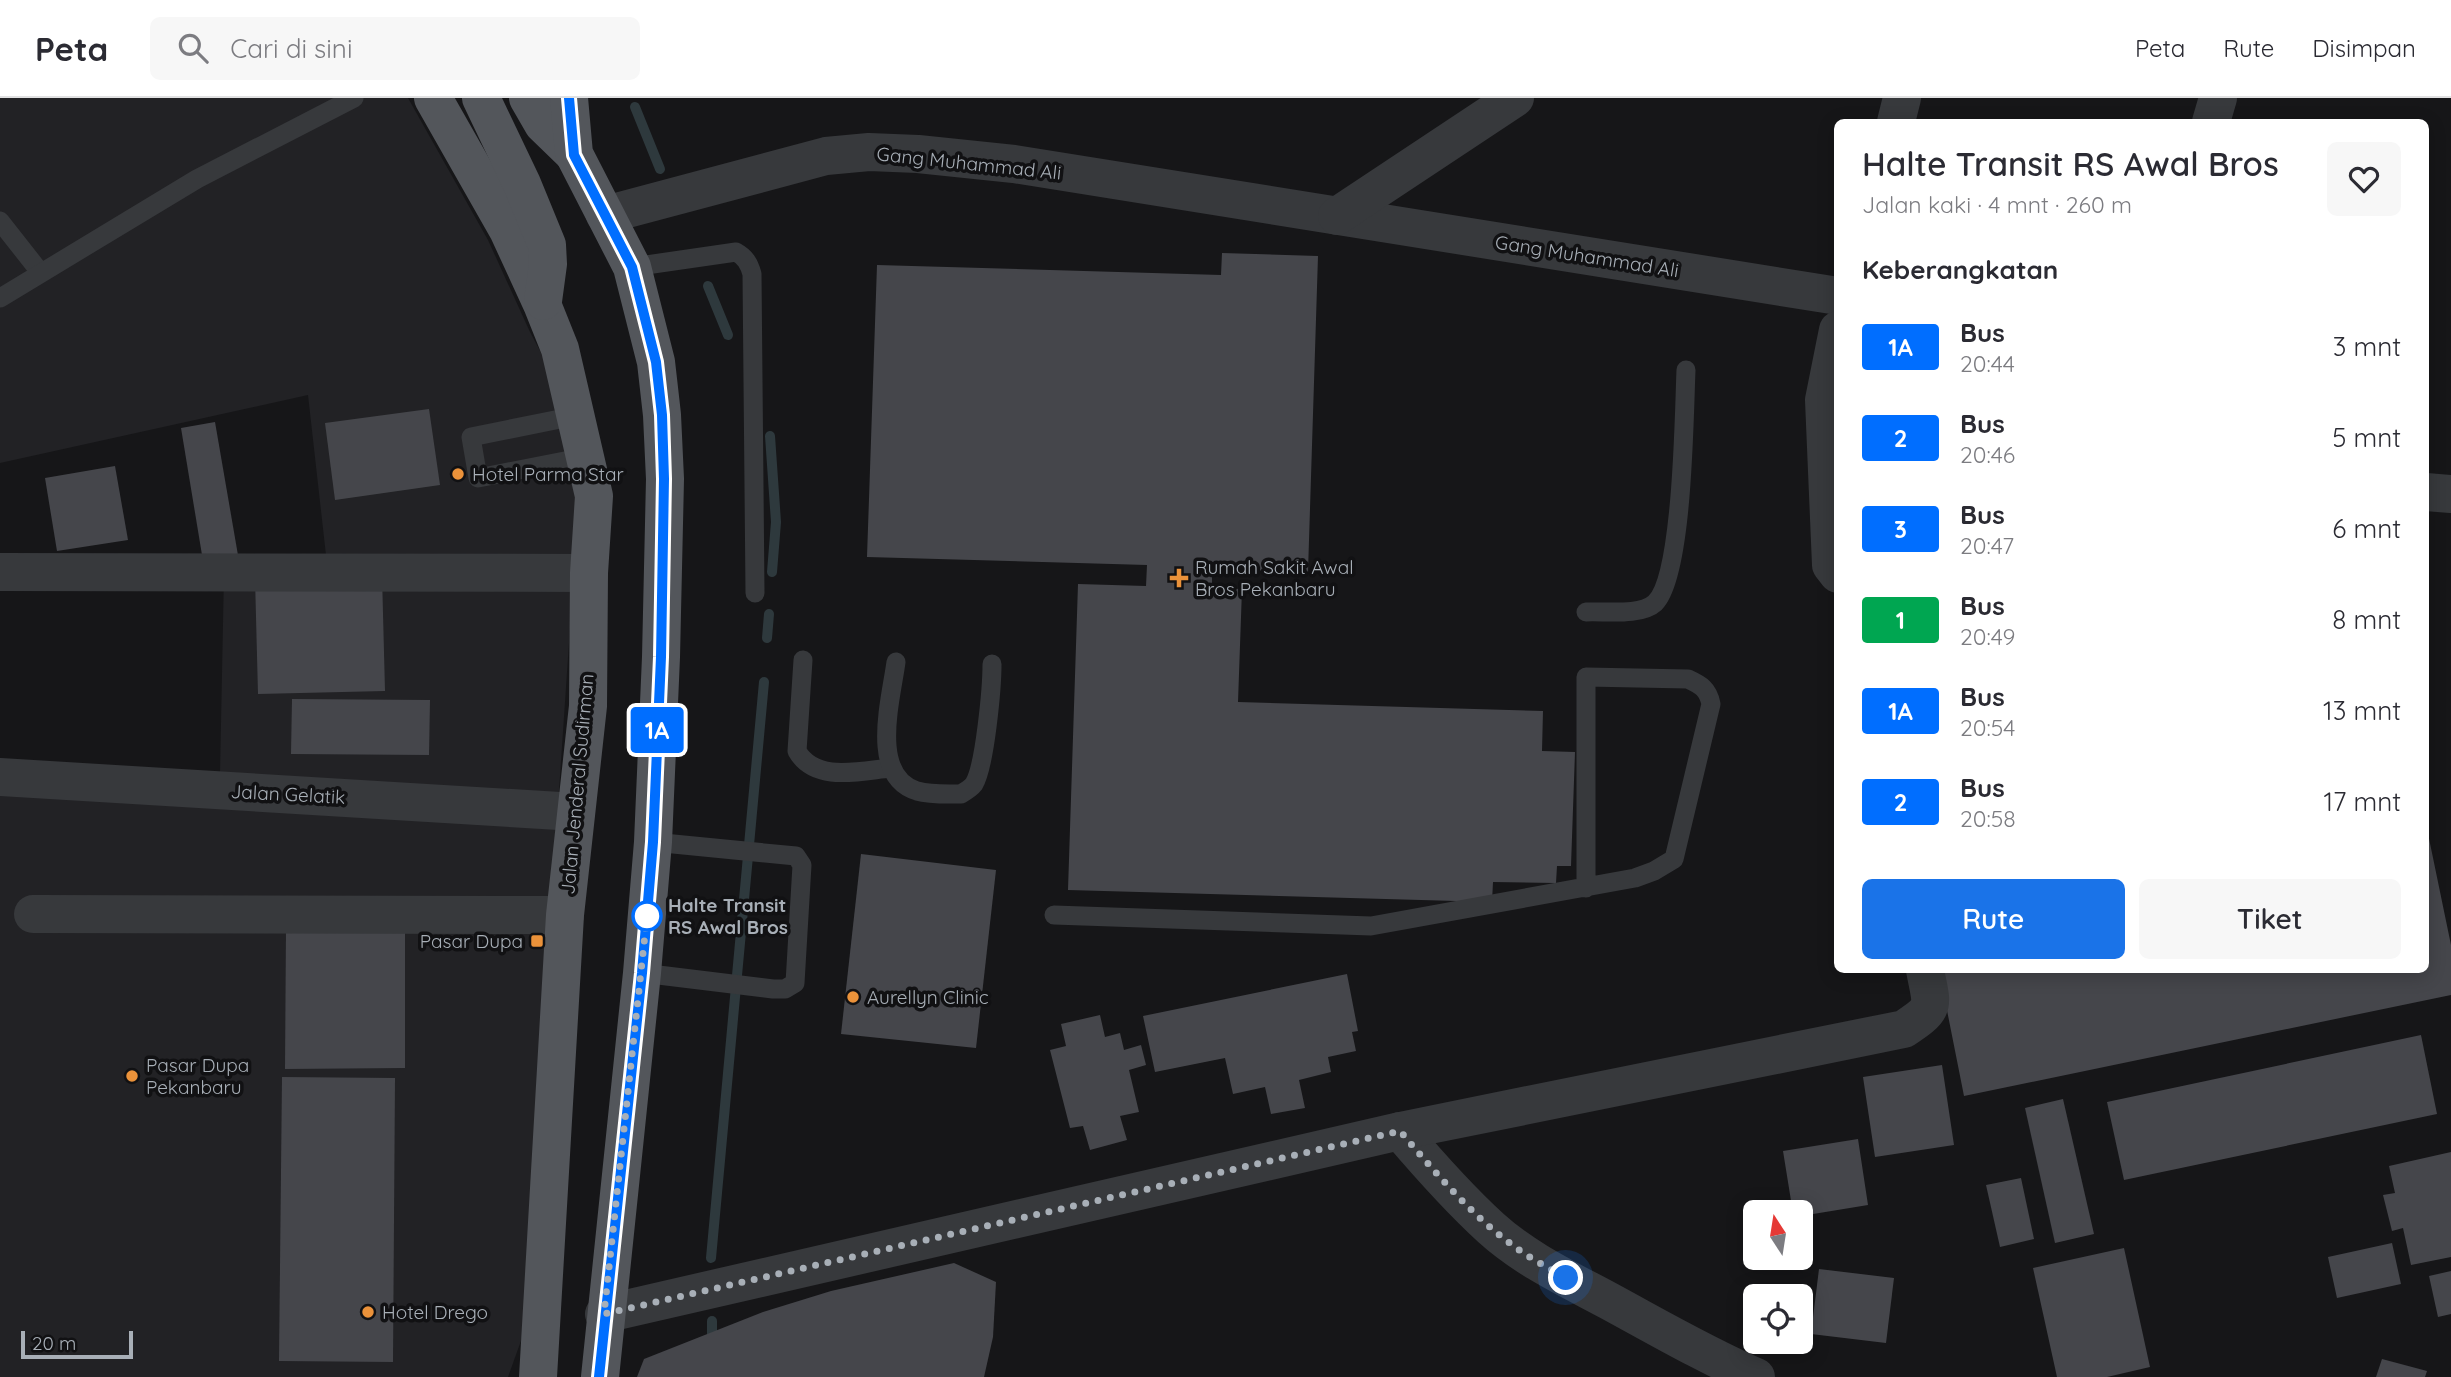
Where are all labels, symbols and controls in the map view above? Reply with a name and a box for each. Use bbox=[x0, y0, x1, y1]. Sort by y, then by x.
search box bbox=[150, 17, 640, 80]
text: Peta bbox=[35, 28, 108, 69]
icon: search bbox=[174, 29, 212, 67]
text: Cari di sini bbox=[230, 32, 352, 65]
text: Peta bbox=[2135, 33, 2185, 63]
text: Rute bbox=[2223, 33, 2274, 63]
text: Disimpan bbox=[2312, 33, 2416, 63]
street label: Gang Muhammad Ali bbox=[876, 141, 1062, 185]
button: heart bbox=[2327, 142, 2401, 216]
text: Halte Transit RS Awal Bros bbox=[1862, 143, 2279, 184]
text: Jalan kaki · 4 mnt · 260 m bbox=[1862, 190, 2132, 219]
street label: Gang Muhammad Ali bbox=[1494, 230, 1680, 282]
text: Keberangkatan bbox=[1862, 253, 2058, 286]
text: Bus bbox=[1960, 316, 2005, 349]
text: 3 mnt bbox=[2333, 330, 2401, 363]
text: 1A bbox=[1888, 332, 1913, 362]
text: 20:44 bbox=[1960, 349, 2015, 378]
text: Bus bbox=[1960, 407, 2005, 440]
text: 5 mnt bbox=[2332, 421, 2401, 454]
text: 2 bbox=[1894, 423, 1907, 453]
text: 20:46 bbox=[1960, 440, 2015, 469]
place label: Hotel Parma Star bbox=[472, 462, 625, 486]
marker: Hotel Parma Star bbox=[450, 466, 466, 482]
text: Bus bbox=[1960, 498, 2005, 531]
text: 6 mnt bbox=[2332, 512, 2401, 545]
text: 3 bbox=[1894, 514, 1907, 544]
text: 20:47 bbox=[1960, 531, 2014, 560]
place label: Rumah Sakit Awal Bros Pekanbaru bbox=[1195, 555, 1354, 601]
marker: Rumah Sakit Awal Bros Pekanbaru bbox=[1169, 568, 1189, 588]
text: Bus bbox=[1960, 589, 2005, 622]
text: 8 mnt bbox=[2332, 603, 2401, 636]
text: 1 bbox=[1896, 605, 1905, 635]
text: 20:49 bbox=[1960, 622, 2015, 651]
street label: Jalan Jenderal Sudirman bbox=[555, 673, 599, 895]
text: Bus bbox=[1960, 680, 2005, 713]
text: 13 mnt bbox=[2323, 694, 2401, 727]
text: 1A bbox=[1888, 696, 1913, 726]
line badge: 1A bbox=[626, 707, 688, 753]
text: 20:54 bbox=[1960, 713, 2015, 742]
text: 1A bbox=[645, 715, 669, 745]
text: Bus bbox=[1960, 771, 2005, 804]
street label: Jalan Gelatik bbox=[230, 779, 346, 809]
text: 17 mnt bbox=[2323, 785, 2401, 818]
text: 2 bbox=[1894, 787, 1907, 817]
text: 20:58 bbox=[1960, 804, 2016, 833]
button: Rute bbox=[1862, 879, 2125, 959]
button: Tiket bbox=[2139, 879, 2401, 959]
place label: Halte Transit RS Awal Bros bbox=[668, 893, 788, 939]
marker: Halte Transit RS Awal Bros bbox=[632, 901, 662, 931]
place label: Pasar Dupa bbox=[420, 929, 523, 953]
marker: Pasar Dupa bbox=[529, 933, 545, 949]
place label: Aurellyn Clinic bbox=[867, 985, 989, 1009]
marker: Aurellyn Clinic bbox=[845, 989, 861, 1005]
place label: Pasar Dupa Pekanbaru bbox=[146, 1053, 249, 1099]
marker: Pasar Dupa Pekanbaru bbox=[124, 1068, 140, 1084]
north arrow bbox=[1743, 1200, 1813, 1270]
map controls bbox=[1743, 1200, 1813, 1354]
your location bbox=[1548, 1260, 1583, 1295]
button: locate bbox=[1743, 1284, 1813, 1354]
place label: Hotel Drego bbox=[382, 1300, 488, 1324]
marker: Hotel Drego bbox=[360, 1304, 376, 1320]
scale bar bbox=[21, 1328, 133, 1360]
text: 20 m bbox=[32, 1331, 76, 1355]

